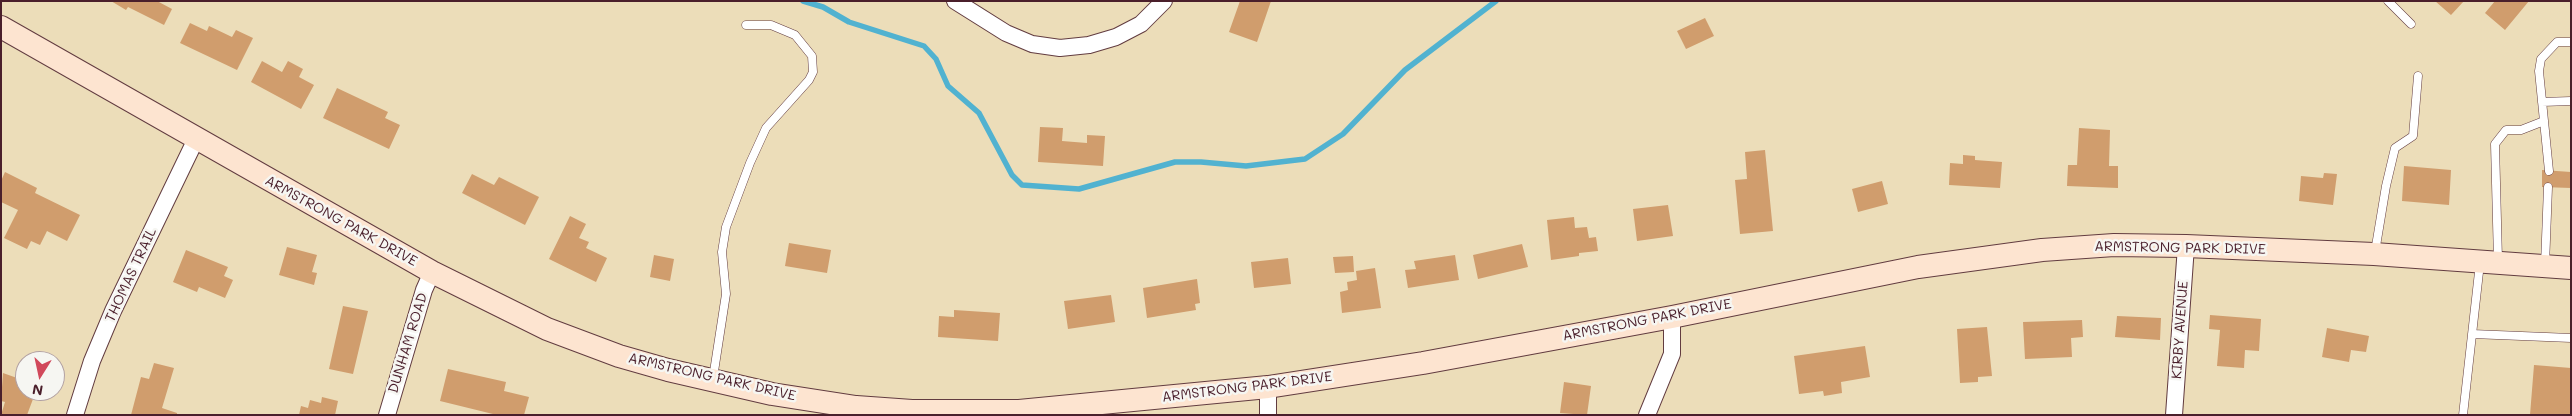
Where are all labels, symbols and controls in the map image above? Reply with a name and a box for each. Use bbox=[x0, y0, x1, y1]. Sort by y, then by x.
street label: ARMSTRONG PARK DRIVE bbox=[262, 172, 420, 270]
street label: THOMAS TRAIL bbox=[102, 225, 160, 325]
street label: ARMSTRONG PARK DRIVE bbox=[2094, 238, 2266, 258]
street label: KIRBY AVENUE bbox=[2168, 280, 2192, 380]
street label: DUNHAM ROAD bbox=[385, 291, 431, 395]
street label: ARMSTRONG PARK DRIVE bbox=[1561, 295, 1733, 345]
street label: ARMSTRONG PARK DRIVE bbox=[627, 350, 797, 404]
north arrow bbox=[15, 351, 65, 401]
street label: ARMSTRONG PARK DRIVE bbox=[1161, 368, 1333, 406]
text: N bbox=[31, 380, 44, 401]

